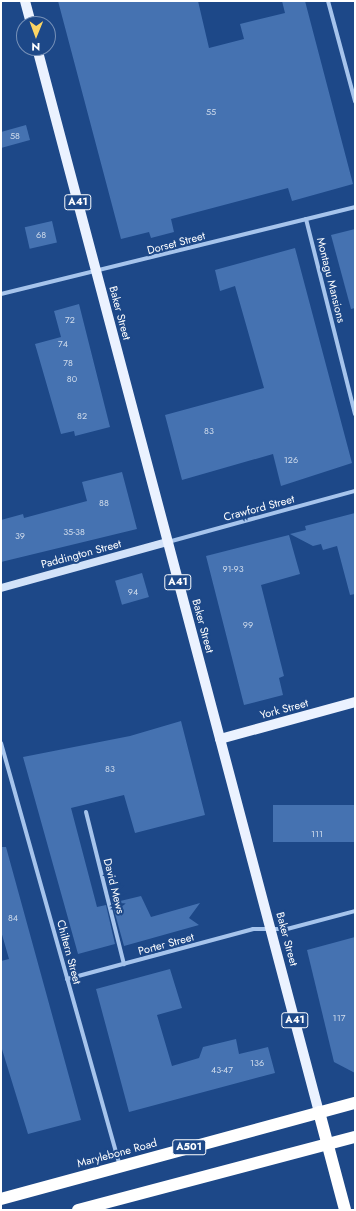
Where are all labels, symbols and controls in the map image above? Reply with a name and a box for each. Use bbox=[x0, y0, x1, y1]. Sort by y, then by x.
north arrow bbox=[16, 16, 56, 56]
text: N bbox=[31, 39, 40, 55]
house number: 55 bbox=[206, 107, 216, 117]
house number: 58 bbox=[10, 131, 20, 141]
road number: A41 bbox=[64, 194, 92, 210]
street label: Dorset Street bbox=[146, 229, 206, 257]
house number: 68 bbox=[36, 230, 46, 240]
street label: Montagu Mansions bbox=[314, 236, 348, 324]
street label: Baker Street bbox=[106, 285, 134, 341]
house number: 72 bbox=[65, 315, 75, 325]
house number: 74 bbox=[58, 339, 68, 349]
house number: 78 bbox=[63, 358, 73, 368]
house number: 80 bbox=[67, 374, 77, 384]
house number: 82 bbox=[77, 411, 87, 421]
house number: 83 bbox=[204, 426, 214, 436]
house number: 126 bbox=[284, 455, 298, 465]
street label: Crawford Street bbox=[222, 492, 296, 524]
house number: 88 bbox=[99, 498, 109, 508]
house number: 35-38 bbox=[63, 527, 85, 537]
house number: 39 bbox=[15, 531, 25, 541]
street label: Paddington Street bbox=[39, 537, 123, 571]
house number: 91-93 bbox=[222, 564, 244, 574]
road number: A41 bbox=[164, 574, 192, 590]
house number: 94 bbox=[128, 587, 138, 597]
street label: Baker Street bbox=[189, 598, 217, 654]
house number: 99 bbox=[243, 620, 253, 630]
street label: York Street bbox=[259, 696, 309, 722]
house number: 83 bbox=[105, 764, 115, 774]
house number: 111 bbox=[311, 829, 323, 839]
street label: David Mews bbox=[101, 857, 127, 915]
street label: Baker Street bbox=[273, 911, 301, 967]
house number: 84 bbox=[8, 913, 18, 923]
street label: Chiltern Street bbox=[54, 918, 84, 986]
street label: Porter Street bbox=[137, 930, 195, 958]
road number: A41 bbox=[281, 1012, 309, 1028]
house number: 117 bbox=[333, 1013, 345, 1023]
house number: 136 bbox=[250, 1058, 264, 1068]
house number: 43-47 bbox=[211, 1065, 233, 1075]
street label: Marylebone Road bbox=[76, 1136, 158, 1170]
road number: A501 bbox=[172, 1139, 206, 1155]

